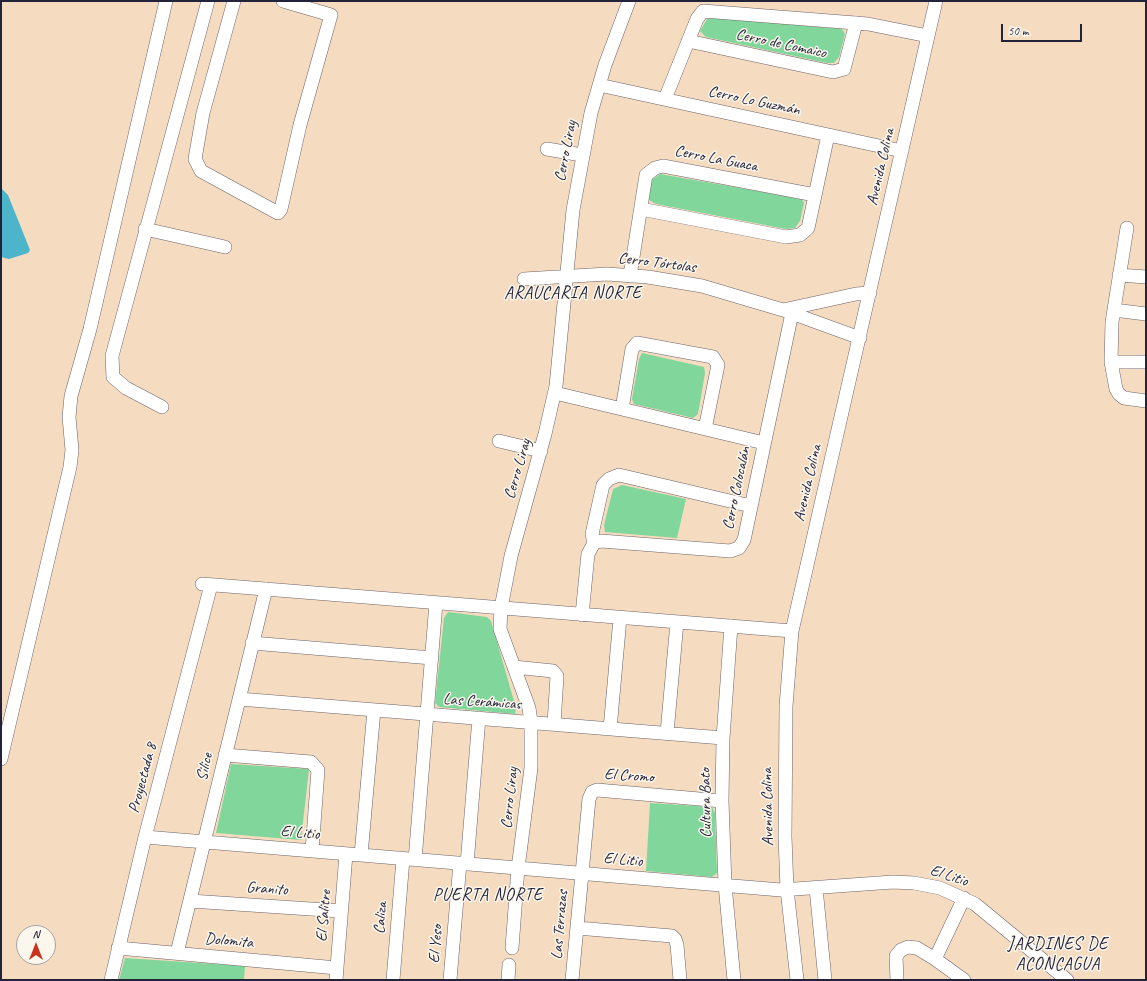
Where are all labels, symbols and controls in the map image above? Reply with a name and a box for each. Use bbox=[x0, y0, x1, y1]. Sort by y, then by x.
scale bar bbox=[1003, 16, 1084, 42]
text: 50 m bbox=[1008, 23, 1028, 39]
street label: Cerro de Comaico bbox=[734, 25, 828, 63]
street label: Cerro Lo Guzmán bbox=[706, 82, 802, 120]
street label: Cerro Liray bbox=[551, 119, 581, 183]
street label: Avenida Colina bbox=[863, 127, 899, 207]
street label: Cerro La Guaca bbox=[673, 142, 759, 176]
street label: Cerro Tórtolas bbox=[617, 249, 697, 277]
district label: ARAUCARIA NORTE bbox=[505, 284, 641, 304]
street label: Cerro Liray bbox=[500, 437, 536, 501]
street label: Avenida Colina bbox=[790, 443, 826, 523]
street label: Cerro Colocalán bbox=[719, 445, 755, 531]
street label: Las Cerámicas bbox=[442, 690, 522, 714]
street label: Proyectada 8 bbox=[124, 741, 162, 815]
street label: Silice bbox=[193, 751, 217, 783]
street label: El Cromo bbox=[604, 765, 654, 787]
street label: Cerro Liray bbox=[497, 766, 523, 830]
street label: Cultura Bato bbox=[696, 768, 716, 838]
street label: Avenida Colina bbox=[758, 768, 778, 846]
street label: El Litio bbox=[280, 822, 320, 844]
street label: El Litio bbox=[603, 849, 643, 871]
street label: El Litio bbox=[928, 861, 970, 891]
street label: Granito bbox=[246, 878, 288, 900]
district label: PUERTA NORTE bbox=[433, 886, 543, 906]
street label: El Salitre bbox=[312, 889, 336, 943]
street label: Las Terrazas bbox=[547, 890, 573, 960]
street label: Caliza bbox=[370, 901, 392, 935]
street label: El Yeso bbox=[425, 924, 447, 964]
north arrow bbox=[16, 925, 56, 965]
text: N bbox=[33, 927, 39, 941]
street label: Dolomita bbox=[204, 929, 254, 953]
district label: JARDINES DE ACONCAGUA bbox=[1008, 935, 1108, 975]

